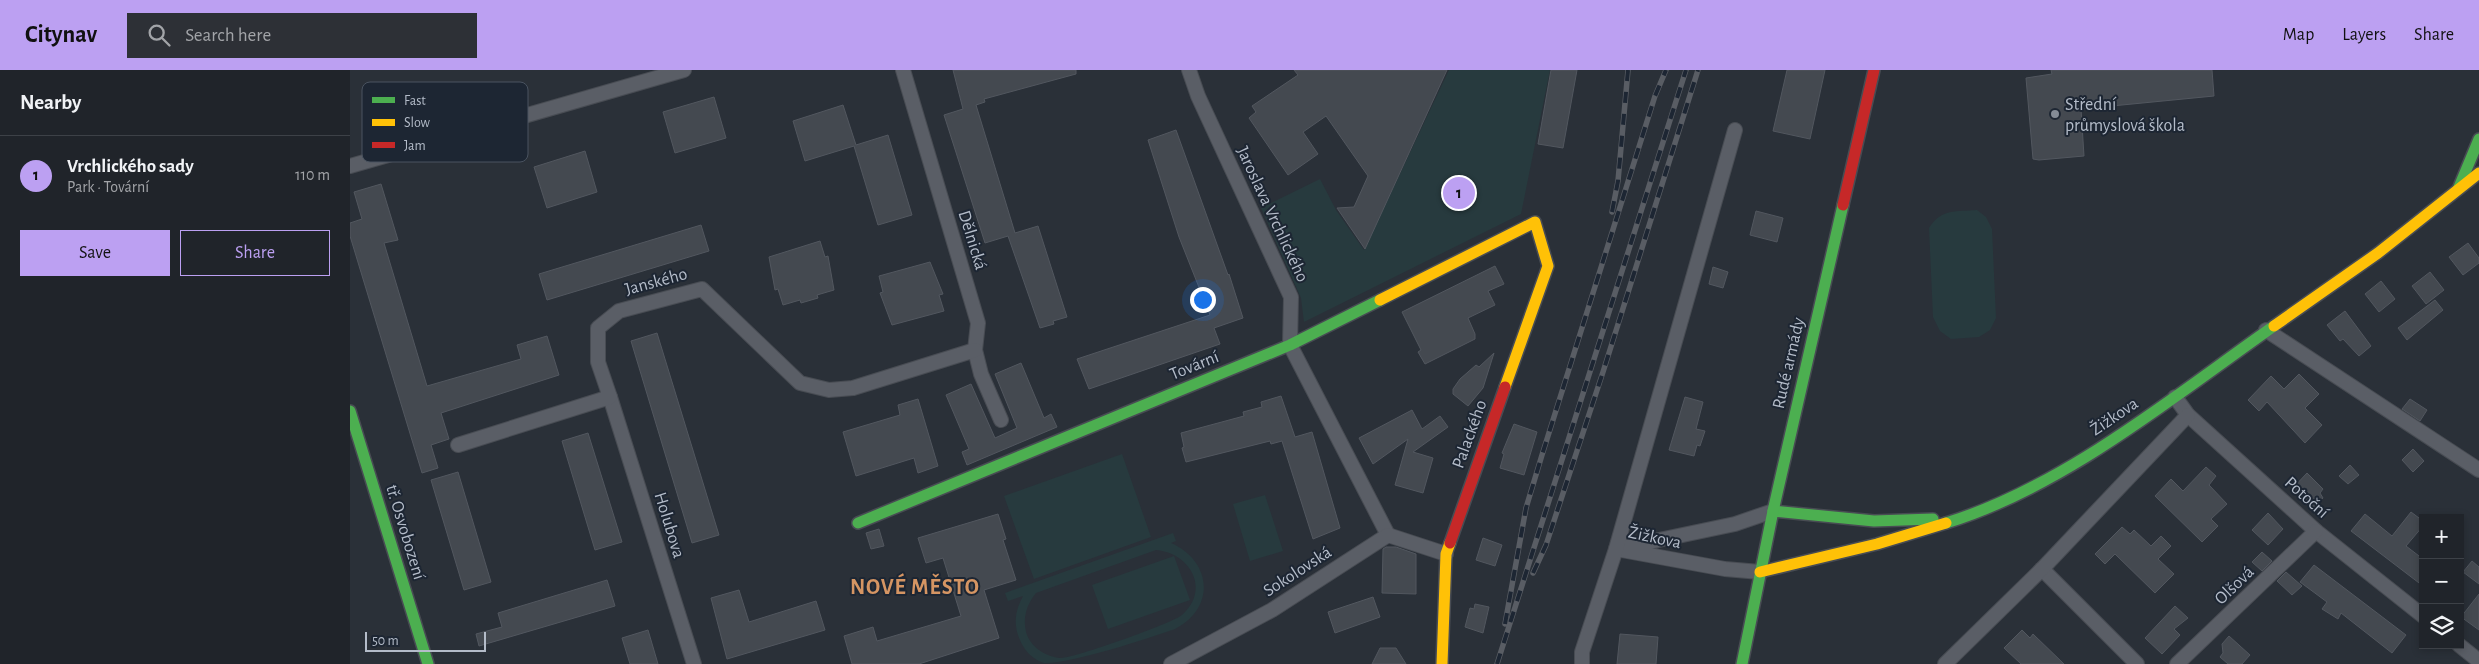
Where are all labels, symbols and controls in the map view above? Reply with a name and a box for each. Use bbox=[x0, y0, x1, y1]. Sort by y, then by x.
search box bbox=[127, 13, 477, 58]
icon: search bbox=[145, 21, 173, 49]
text: Citynav bbox=[25, 23, 97, 47]
text: Search here bbox=[185, 26, 271, 45]
text: Map bbox=[2283, 26, 2314, 44]
text: Layers bbox=[2342, 26, 2386, 44]
text: Share bbox=[2414, 26, 2454, 44]
legend bbox=[362, 82, 528, 162]
text: Nearby bbox=[20, 92, 81, 113]
text: Fast bbox=[404, 94, 426, 108]
place label: Střední průmyslová škola bbox=[2065, 96, 2185, 135]
marker: Střední průmyslová škola bbox=[2049, 108, 2061, 120]
text: Slow bbox=[404, 116, 431, 130]
text: Jam bbox=[404, 139, 426, 153]
street label: Jaroslava Vrchlického bbox=[1233, 144, 1311, 285]
text: Vrchlického sady bbox=[67, 157, 194, 176]
text: 1 bbox=[33, 167, 39, 183]
text: 110 m bbox=[295, 167, 330, 183]
pin: 1 bbox=[1443, 174, 1475, 212]
text: Park · Tovární bbox=[67, 179, 149, 195]
street label: Dělnická bbox=[955, 208, 990, 272]
button: Save bbox=[20, 230, 170, 276]
button: Share bbox=[180, 230, 330, 276]
street label: Janského bbox=[623, 265, 690, 299]
your location bbox=[1190, 287, 1216, 313]
street label: Rudé armády bbox=[1770, 316, 1808, 411]
street label: Tovární bbox=[1167, 348, 1222, 384]
street label: Žižkova bbox=[2086, 392, 2142, 439]
street label: Palackého bbox=[1449, 398, 1491, 471]
street label: Potoční bbox=[2281, 474, 2332, 522]
street label: tř. Osvobození bbox=[382, 483, 428, 583]
street label: Holubova bbox=[651, 490, 688, 560]
map controls bbox=[2419, 514, 2464, 649]
button: + bbox=[2419, 514, 2464, 559]
street label: Žižkova bbox=[1627, 521, 1683, 552]
street label: Sokolovská bbox=[1260, 543, 1335, 600]
button: − bbox=[2419, 559, 2464, 604]
street label: Olšová bbox=[2212, 563, 2258, 608]
district label: NOVÉ MĚSTO bbox=[850, 573, 980, 598]
button: layers bbox=[2419, 604, 2464, 649]
scale bar bbox=[365, 629, 486, 652]
text: 50 m bbox=[372, 634, 399, 648]

